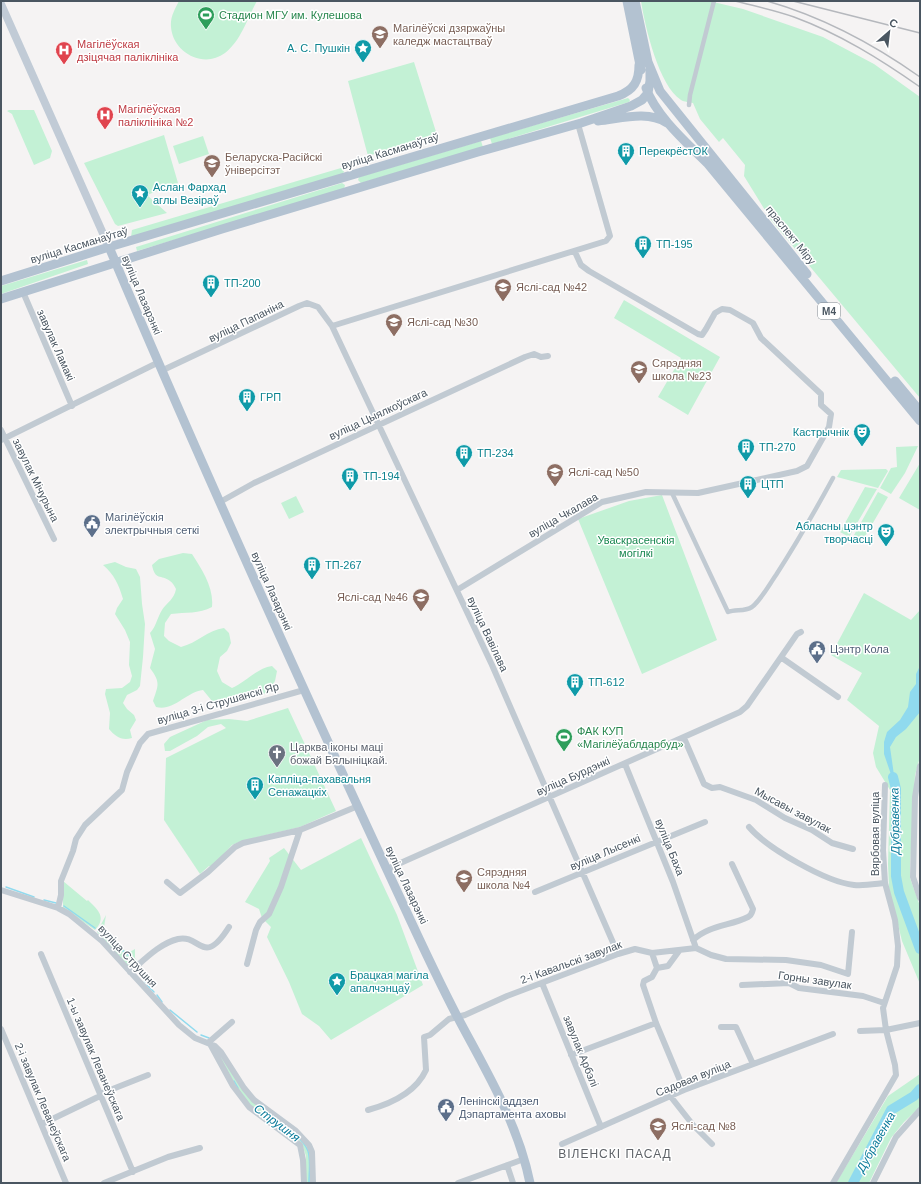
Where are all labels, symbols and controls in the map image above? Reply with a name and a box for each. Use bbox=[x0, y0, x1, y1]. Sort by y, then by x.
sports icon: Стадион МГУ им. Кулешова bbox=[196, 5, 216, 30]
place label: Стадион МГУ им. Кулешова bbox=[219, 9, 363, 21]
north arrow bbox=[869, 12, 909, 52]
text: С bbox=[887, 16, 900, 30]
place label: Магілёўскі дзяржаўны каледж мастацтваў bbox=[393, 22, 505, 47]
school or university icon: Магілёўскі дзяржаўны каледж мастацтваў bbox=[370, 24, 390, 49]
place label: Магілёўская дзіцячая паліклініка bbox=[77, 38, 179, 63]
place icon: А. С. Пушкін bbox=[353, 38, 373, 63]
hospital icon: Магілёўская дзіцячая паліклініка bbox=[54, 40, 74, 65]
place label: А. С. Пушкін bbox=[287, 42, 350, 54]
place label: Магілёўская паліклініка №2 bbox=[118, 103, 193, 128]
hospital icon: Магілёўская паліклініка №2 bbox=[95, 105, 115, 130]
street label: вуліца Касманаўтаў bbox=[340, 130, 441, 172]
building icon: ПерекрёстОК bbox=[616, 141, 636, 166]
place label: ПерекрёстОК bbox=[639, 145, 708, 157]
place label: Беларуска-Расійскі ўніверсітэт bbox=[225, 151, 322, 176]
school or university icon: Беларуска-Расійскі ўніверсітэт bbox=[202, 153, 222, 178]
place label: Аслан Фархад аглы Везіраў bbox=[153, 181, 226, 206]
place icon: Аслан Фархад аглы Везіраў bbox=[130, 183, 150, 208]
street label: праспект Міру bbox=[764, 203, 819, 267]
street label: вуліца Касманаўтаў bbox=[29, 224, 130, 266]
building icon: ТП-195 bbox=[633, 234, 653, 259]
place label: ТП-195 bbox=[656, 238, 693, 250]
street label: вуліца Лазарэнкі bbox=[120, 254, 164, 336]
building icon: ТП-200 bbox=[201, 273, 221, 298]
place label: ТП-200 bbox=[224, 277, 261, 289]
school or university icon: Яслі-сад №42 bbox=[493, 277, 513, 302]
place label: Яслі-сад №42 bbox=[516, 281, 587, 293]
street label: вуліца Папаніна bbox=[207, 297, 286, 344]
road number: М4 bbox=[818, 303, 840, 319]
street label: завулак Ламакі bbox=[35, 308, 77, 382]
school or university icon: Яслі-сад №30 bbox=[384, 312, 404, 337]
place label: Яслі-сад №30 bbox=[407, 316, 478, 328]
place label: Сярэдняя школа №23 bbox=[652, 357, 711, 382]
school or university icon: Сярэдняя школа №23 bbox=[629, 359, 649, 384]
street label: вуліца Цыялкоўскага bbox=[327, 386, 430, 442]
building icon: ГРП bbox=[237, 387, 257, 412]
place label: ГРП bbox=[260, 391, 281, 403]
theatre icon: Кастрычнік bbox=[852, 422, 872, 447]
place label: Кастрычнік bbox=[793, 426, 849, 438]
street label: завулак Мічурына bbox=[11, 436, 62, 524]
building icon: ТП-270 bbox=[736, 437, 756, 462]
place label: ТП-270 bbox=[759, 441, 796, 453]
building icon: ТП-234 bbox=[454, 443, 474, 468]
place label: ТП-234 bbox=[477, 447, 514, 459]
school or university icon: Яслі-сад №50 bbox=[545, 462, 565, 487]
building icon: ТП-194 bbox=[340, 466, 360, 491]
place label: Яслі-сад №50 bbox=[568, 466, 639, 478]
place label: ТП-194 bbox=[363, 470, 400, 482]
building icon: ЦТП bbox=[738, 474, 758, 499]
place label: ЦТП bbox=[761, 478, 784, 490]
street label: вуліца Чкалава bbox=[526, 490, 601, 540]
place label: Магілёўскія электрычныя сеткі bbox=[105, 511, 199, 536]
public building icon: Магілёўскія электрычныя сеткі bbox=[82, 513, 102, 538]
place label: Абласны цэнтр творчасці bbox=[796, 520, 873, 545]
theatre icon: Абласны цэнтр творчасці bbox=[876, 522, 896, 547]
park label: Уваскрасенскія могілкі bbox=[597, 534, 675, 559]
street label: вуліца Лазарэнкі bbox=[249, 550, 295, 632]
building icon: ТП-267 bbox=[302, 555, 322, 580]
place label: ТП-267 bbox=[325, 559, 362, 571]
school or university icon: Яслі-сад №46 bbox=[411, 587, 431, 612]
place label: Яслі-сад №46 bbox=[337, 591, 408, 603]
street label: вуліца Вавілава bbox=[465, 595, 511, 674]
public building icon: Цэнтр Кола bbox=[807, 639, 827, 664]
place label: Цэнтр Кола bbox=[830, 643, 890, 655]
building icon: ТП-612 bbox=[565, 672, 585, 697]
place label: ТП-612 bbox=[588, 676, 625, 688]
street label: вуліца 3-і Струшанскі Яр bbox=[156, 680, 280, 726]
place label: ФАК КУП «Магілёўаблдарбуд» bbox=[577, 725, 684, 750]
sports icon: ФАК КУП «Магілёўаблдарбуд» bbox=[554, 727, 574, 752]
place label: Царква іконы маці божай Бялыніцкай. bbox=[290, 741, 388, 766]
church icon: Царква іконы маці божай Бялыніцкай. bbox=[267, 743, 287, 768]
street label: вуліца Бурдэнкі bbox=[535, 754, 611, 798]
place label: Капліца-пахавальня Сенажацкіх bbox=[268, 773, 371, 798]
building icon: Капліца-пахавальня Сенажацкіх bbox=[245, 775, 265, 800]
street label: Мысавы завулак bbox=[753, 785, 833, 835]
water label: Дубравенка bbox=[887, 787, 903, 856]
street label: Вярбовая вуліца bbox=[869, 791, 881, 876]
street label: вуліца Баха bbox=[653, 817, 687, 878]
street label: вуліца Лысенкі bbox=[568, 832, 642, 872]
street label: вуліца Лазарэнкі bbox=[384, 844, 430, 926]
place label: Сярэдняя школа №4 bbox=[477, 866, 530, 891]
school or university icon: Сярэдняя школа №4 bbox=[454, 868, 474, 893]
street label: вуліца Струшня bbox=[96, 922, 160, 990]
street label: 2-і Кавальскі завулак bbox=[519, 938, 623, 986]
place label: Брацкая магіла апалчэнцаў bbox=[350, 969, 429, 994]
street label: Горны завулак bbox=[778, 969, 853, 991]
place icon: Брацкая магіла апалчэнцаў bbox=[327, 971, 347, 996]
street label: 1-ы завулак Леванеўскага bbox=[65, 996, 128, 1123]
street label: завулак Арбэлі bbox=[561, 1013, 601, 1089]
street label: 2-і завулак Леванеўскага bbox=[13, 1041, 74, 1164]
street label: Садовая вуліца bbox=[654, 1057, 733, 1098]
place label: Ленінскі аддзел Дэпартамента аховы bbox=[459, 1095, 566, 1120]
public building icon: Ленінскі аддзел Дэпартамента аховы bbox=[436, 1097, 456, 1122]
water label: Струшня bbox=[251, 1101, 303, 1145]
water label: Дубравенка bbox=[853, 1109, 898, 1176]
school or university icon: Яслі-сад №8 bbox=[648, 1116, 668, 1141]
place label: Яслі-сад №8 bbox=[671, 1120, 736, 1132]
district label: ВІЛЕНСКІ ПАСАД bbox=[558, 1147, 672, 1161]

